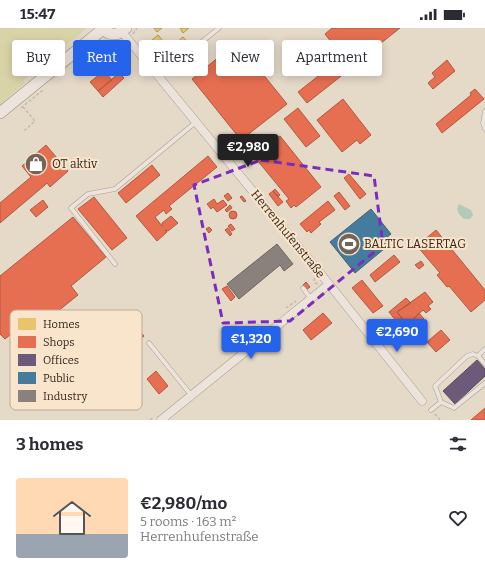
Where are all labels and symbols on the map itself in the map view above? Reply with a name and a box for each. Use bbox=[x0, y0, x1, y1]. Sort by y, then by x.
pin: €2,980 bbox=[215, 134, 281, 168]
shop icon: OT aktiv bbox=[23, 151, 49, 177]
place label: OT aktiv bbox=[52, 157, 98, 171]
street label: Herrenhufenstraße bbox=[248, 187, 328, 281]
sports icon: BALTIC LASERTAG bbox=[336, 231, 362, 257]
place label: BALTIC LASERTAG bbox=[364, 237, 466, 251]
legend bbox=[10, 310, 142, 410]
text: Homes bbox=[43, 318, 80, 331]
pin: €2,690 bbox=[364, 319, 430, 353]
pin: €1,320 bbox=[218, 326, 284, 360]
text: Shops bbox=[43, 336, 75, 349]
text: Offices bbox=[43, 354, 79, 367]
text: Public bbox=[43, 372, 75, 385]
text: Industry bbox=[43, 390, 87, 403]

